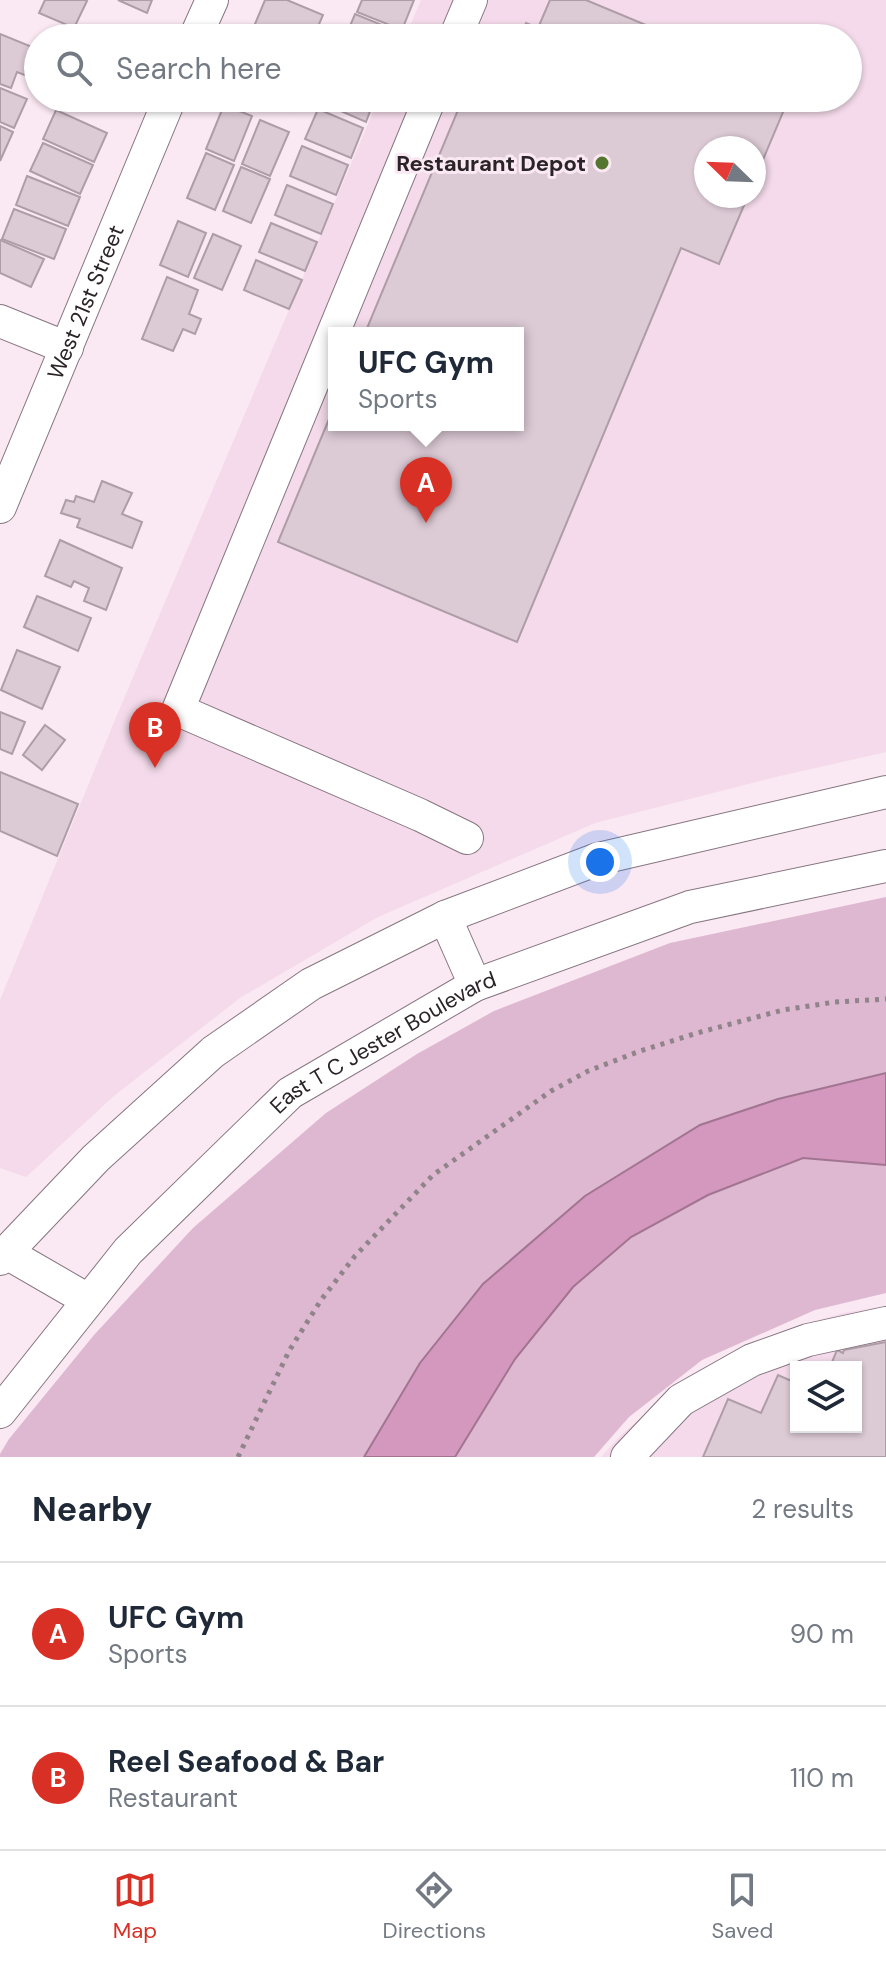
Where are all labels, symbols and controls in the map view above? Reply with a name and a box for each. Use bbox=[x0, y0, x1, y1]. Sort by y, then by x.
search box bbox=[24, 24, 862, 112]
icon: search bbox=[52, 46, 96, 90]
text: Search here bbox=[116, 49, 282, 88]
north arrow bbox=[694, 136, 766, 208]
place label: Restaurant Depot bbox=[396, 149, 586, 178]
marker: Restaurant Depot bbox=[593, 154, 611, 172]
street label: West 21st Street bbox=[41, 221, 131, 384]
popup bbox=[328, 327, 524, 431]
text: UFC Gym bbox=[358, 343, 494, 382]
text: Sports bbox=[358, 382, 438, 416]
pin: A bbox=[400, 457, 452, 523]
pin: B bbox=[129, 702, 181, 768]
your location bbox=[580, 842, 620, 882]
street label: East T C Jester Boulevard bbox=[264, 965, 500, 1120]
map controls bbox=[790, 1361, 862, 1433]
button: layers bbox=[790, 1361, 862, 1433]
text: Nearby bbox=[32, 1487, 152, 1532]
text: 2 results bbox=[751, 1492, 854, 1526]
text: UFC Gym bbox=[108, 1598, 244, 1637]
text: A bbox=[49, 1617, 67, 1651]
text: 90 m bbox=[790, 1617, 854, 1651]
text: Sports bbox=[108, 1637, 188, 1671]
text: Reel Seafood & Bar bbox=[108, 1742, 384, 1781]
text: B bbox=[50, 1761, 66, 1795]
text: 110 m bbox=[790, 1761, 854, 1795]
text: Restaurant bbox=[108, 1781, 238, 1815]
tab: Map bbox=[113, 1868, 157, 1945]
tab: Directions bbox=[383, 1868, 486, 1945]
tab: Saved bbox=[712, 1868, 773, 1945]

